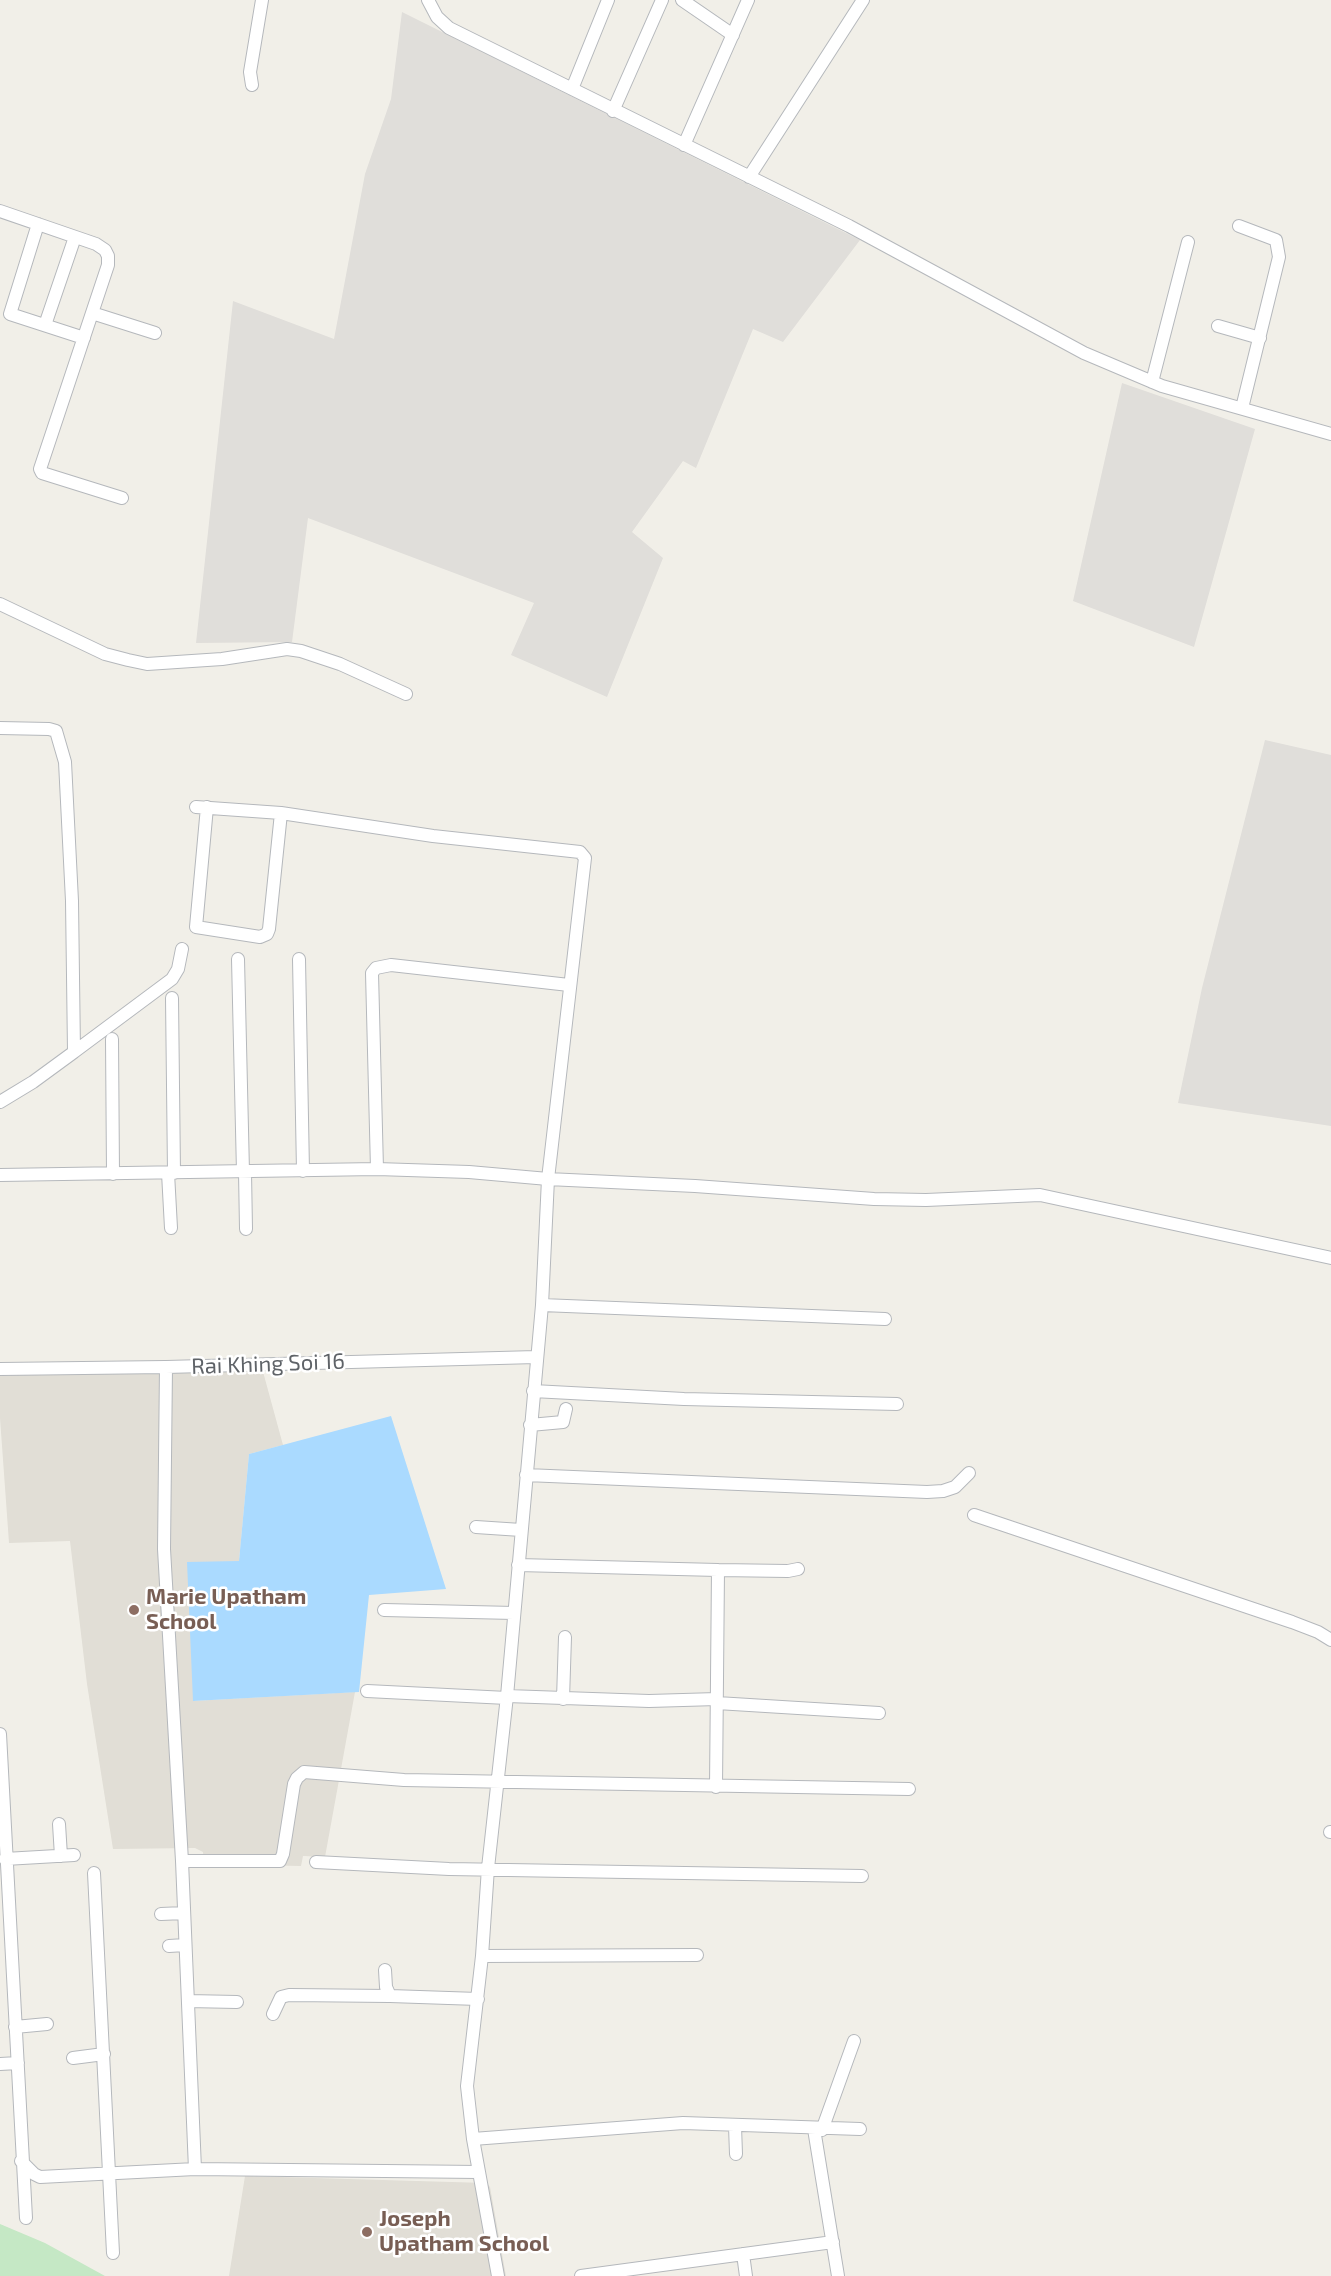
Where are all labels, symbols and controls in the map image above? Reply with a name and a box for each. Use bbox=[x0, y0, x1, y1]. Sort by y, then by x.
street label: Rai Khing Soi 16 bbox=[191, 1348, 345, 1380]
place label: Marie Upatham School bbox=[146, 1584, 306, 1636]
marker: Marie Upatham School bbox=[127, 1603, 141, 1617]
place label: Joseph Upatham School bbox=[379, 2206, 549, 2258]
marker: Joseph Upatham School bbox=[360, 2225, 374, 2239]

